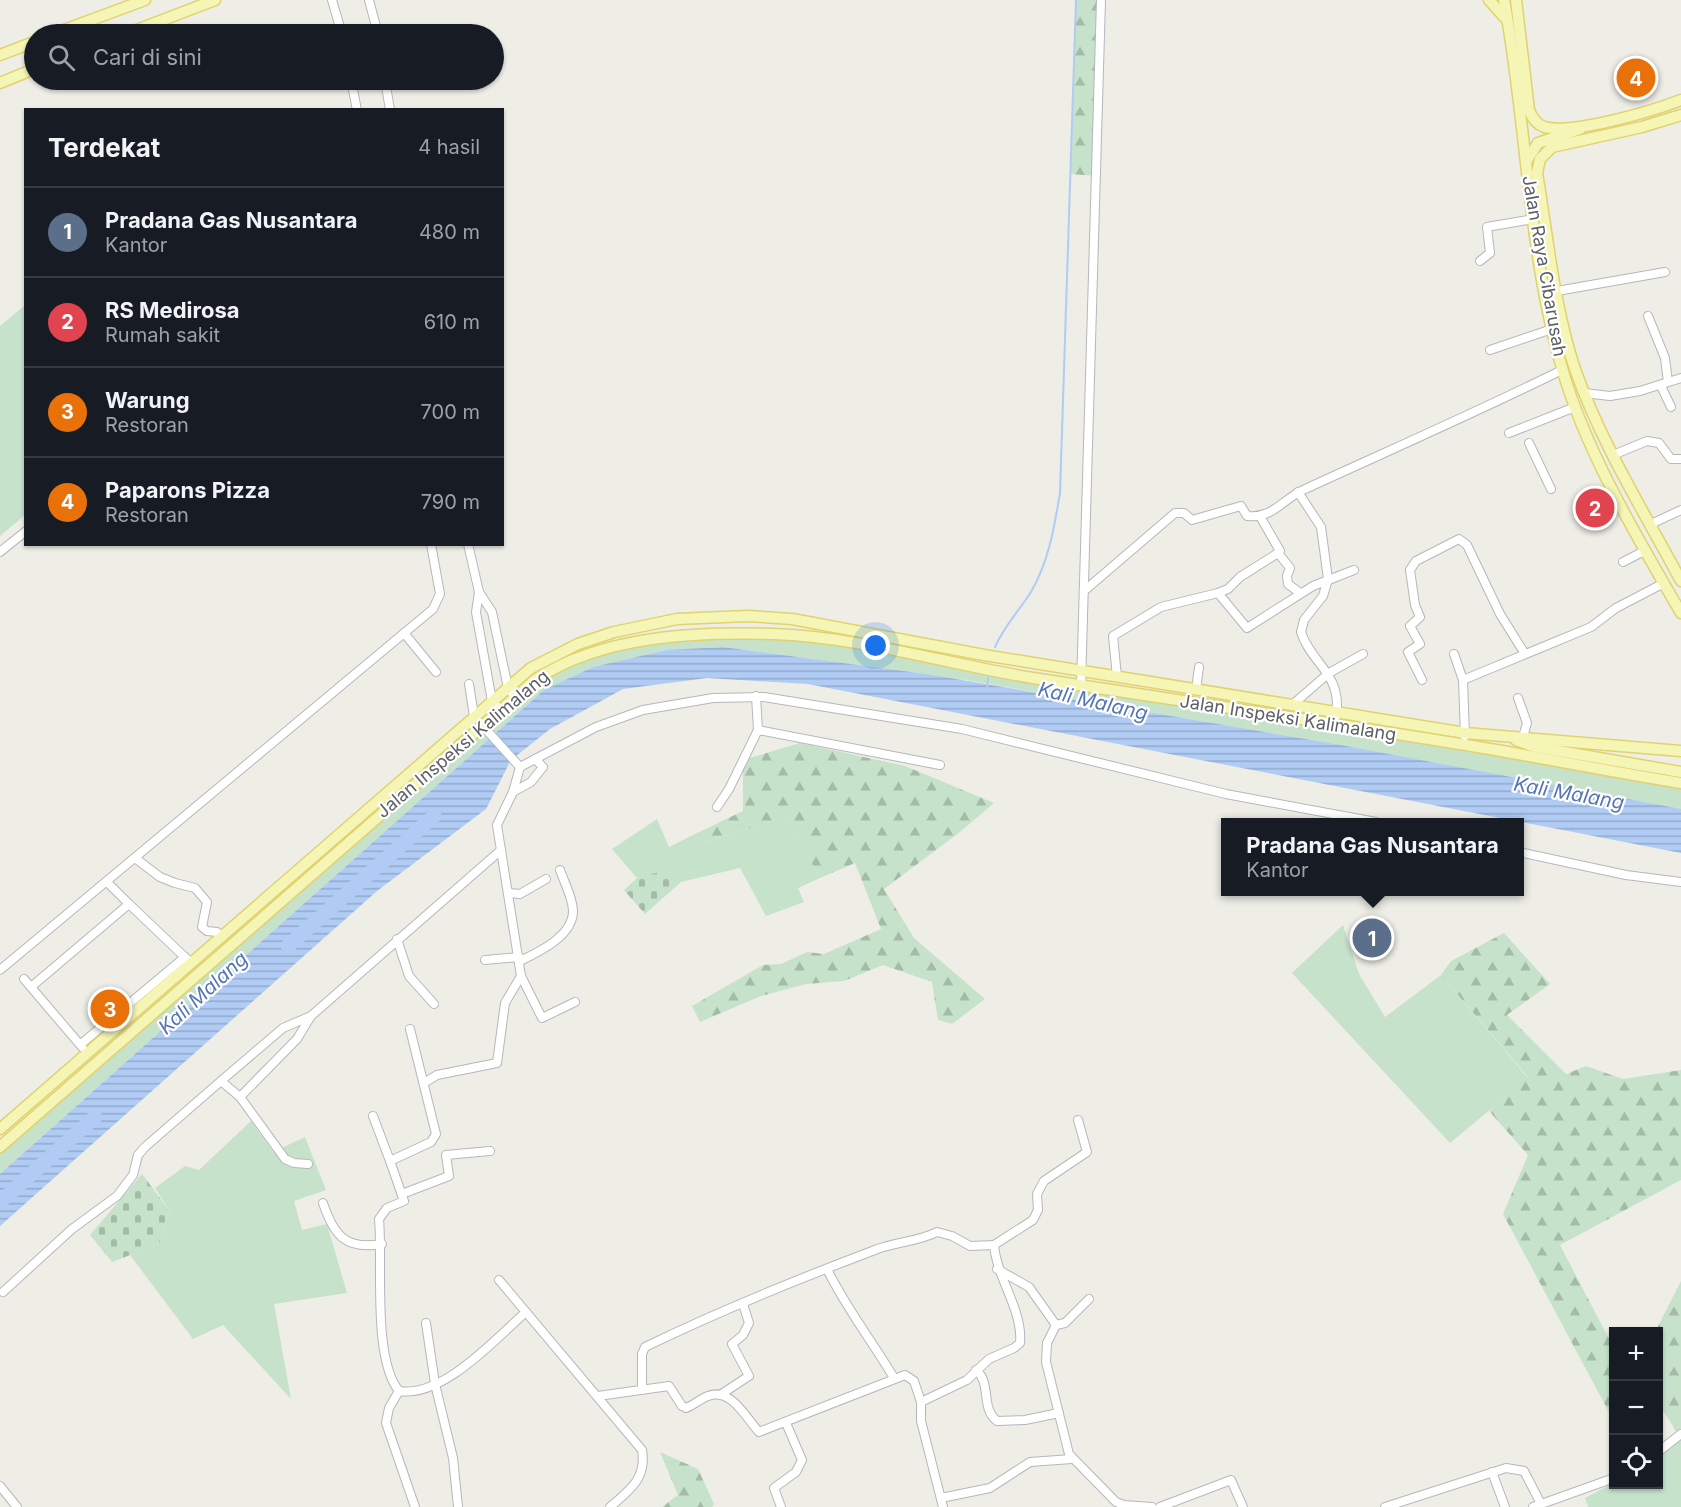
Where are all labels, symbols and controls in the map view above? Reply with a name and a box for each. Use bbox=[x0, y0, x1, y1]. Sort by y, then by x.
search box bbox=[24, 24, 504, 90]
icon: search bbox=[45, 41, 78, 74]
text: Cari di sini bbox=[93, 44, 202, 70]
pin: 4 bbox=[1616, 56, 1656, 100]
text: Terdekat bbox=[48, 132, 160, 163]
text: 4 hasil bbox=[418, 135, 480, 159]
street label: Jalan Raya Cibarusah bbox=[1518, 174, 1571, 358]
text: Pradana Gas Nusantara bbox=[105, 207, 357, 233]
text: 1 bbox=[63, 220, 72, 244]
text: 480 m bbox=[419, 220, 480, 244]
text: Kantor bbox=[105, 233, 167, 257]
text: RS Medirosa bbox=[105, 297, 240, 323]
text: 2 bbox=[61, 310, 74, 334]
text: 610 m bbox=[424, 310, 480, 334]
text: Rumah sakit bbox=[105, 323, 220, 347]
text: Warung bbox=[105, 387, 190, 413]
text: 3 bbox=[61, 400, 74, 424]
text: 700 m bbox=[421, 400, 480, 424]
text: Restoran bbox=[105, 413, 189, 437]
text: Paparons Pizza bbox=[105, 477, 270, 503]
pin: 2 bbox=[1576, 486, 1614, 530]
text: 4 bbox=[61, 490, 74, 514]
text: 790 m bbox=[421, 490, 480, 514]
text: Restoran bbox=[105, 503, 189, 527]
your location bbox=[861, 631, 890, 660]
street label: Jalan Inspeksi Kalimalang bbox=[372, 665, 553, 822]
water label: Kali Malang bbox=[1036, 677, 1150, 725]
street label: Jalan Inspeksi Kalimalang bbox=[1178, 690, 1398, 745]
water label: Kali Malang bbox=[1512, 771, 1626, 815]
popup bbox=[1221, 818, 1524, 896]
text: Pradana Gas Nusantara bbox=[1246, 832, 1499, 858]
text: Kantor bbox=[1246, 858, 1309, 882]
pin: 1 bbox=[1352, 916, 1392, 960]
water label: Kali Malang bbox=[153, 947, 253, 1039]
pin: 3 bbox=[90, 986, 130, 1032]
map controls bbox=[1609, 1327, 1663, 1489]
button: + bbox=[1609, 1327, 1663, 1381]
button: − bbox=[1609, 1381, 1663, 1435]
button: locate bbox=[1609, 1435, 1663, 1489]

